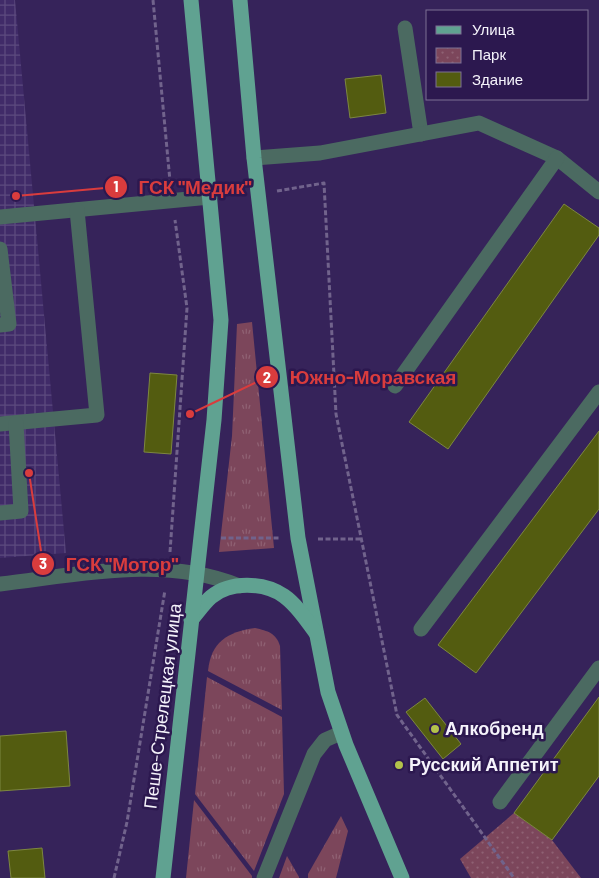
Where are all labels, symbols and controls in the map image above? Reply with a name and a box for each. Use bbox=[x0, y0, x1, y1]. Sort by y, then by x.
legend bbox=[426, 10, 589, 100]
text: Улица bbox=[472, 20, 515, 38]
text: Парк bbox=[472, 45, 506, 63]
text: Здание bbox=[472, 70, 523, 88]
callout: ГСК "Медик" bbox=[104, 170, 262, 204]
text: ГСК "Медик" bbox=[139, 175, 252, 198]
text: 1 bbox=[113, 177, 119, 195]
callout: Южно-Моравская bbox=[255, 360, 467, 394]
text: Южно-Моравская bbox=[290, 365, 456, 388]
text: 2 bbox=[263, 368, 271, 386]
callout: ГСК "Мотор" bbox=[31, 547, 188, 581]
text: ГСК "Мотор" bbox=[66, 552, 178, 575]
text: 3 bbox=[39, 554, 47, 572]
street label: Пеше-Стрелецкая улица bbox=[138, 601, 186, 810]
place label: Алкобренд bbox=[445, 717, 544, 739]
marker: Алкобренд bbox=[429, 723, 441, 735]
place label: Русский Аппетит bbox=[409, 753, 559, 775]
marker: Русский Аппетит bbox=[393, 759, 405, 771]

